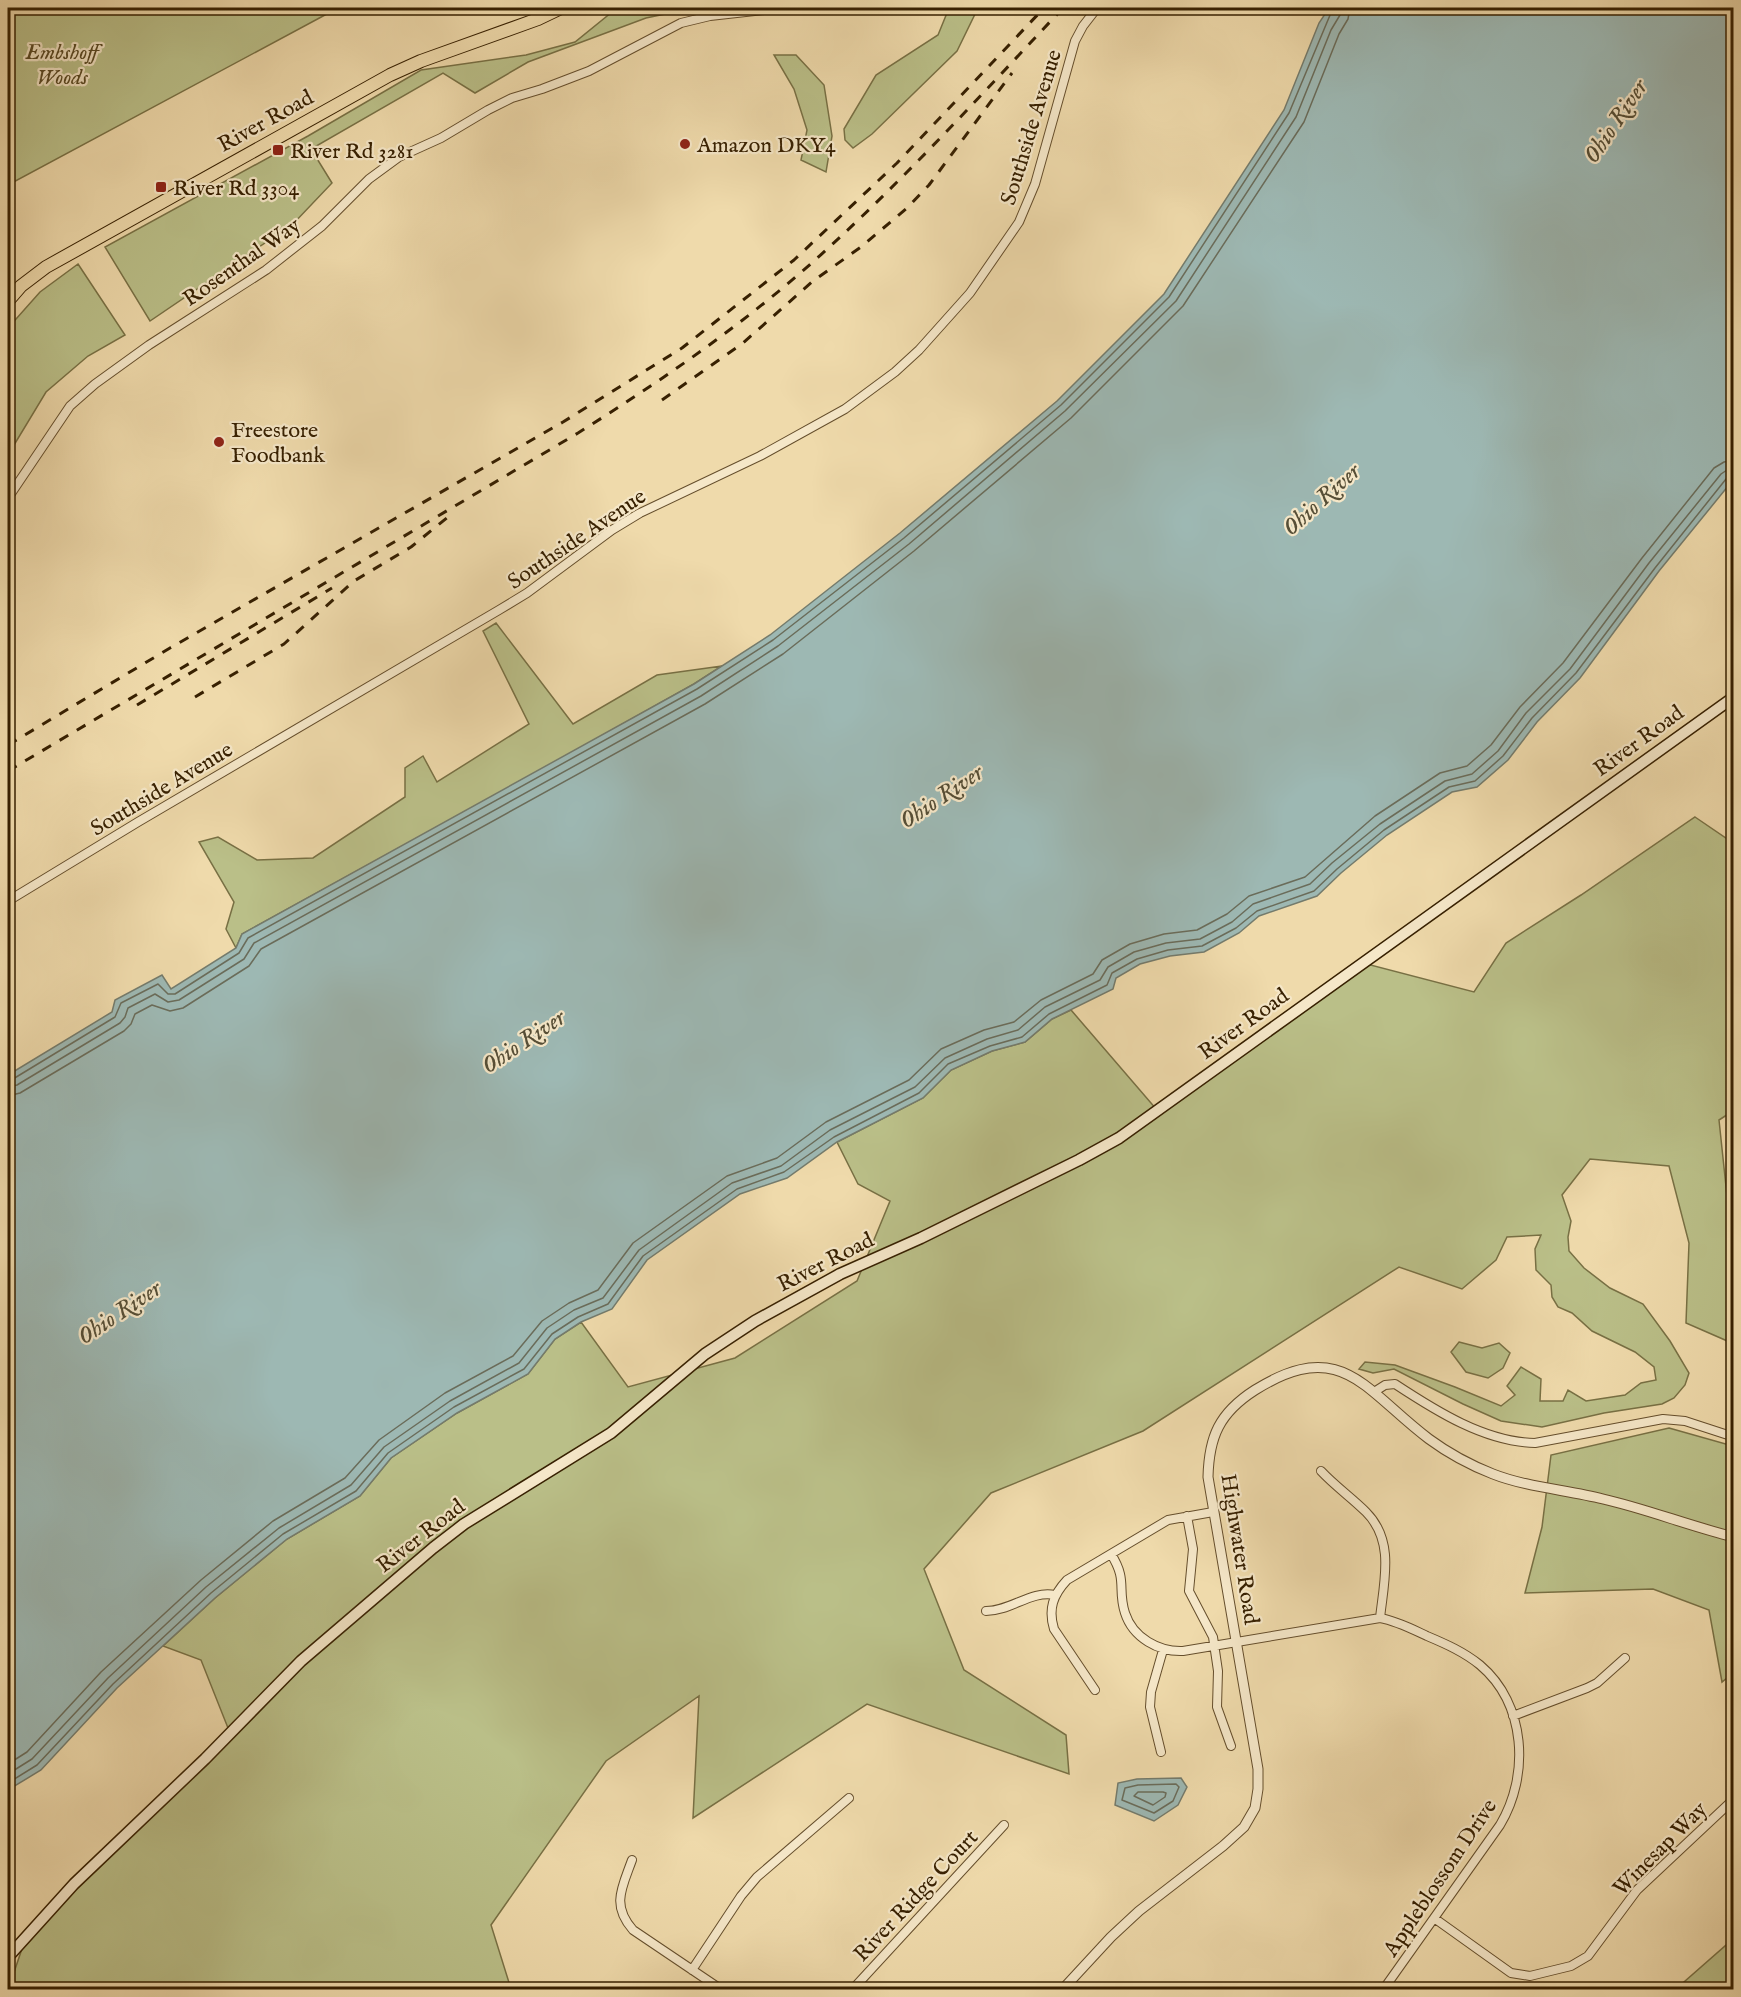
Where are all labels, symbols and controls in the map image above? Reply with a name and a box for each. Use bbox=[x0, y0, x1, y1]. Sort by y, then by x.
park label: Embshoff Woods bbox=[24, 39, 103, 92]
street label: Southside Avenue bbox=[995, 46, 1069, 209]
water label: Ohio River bbox=[1577, 72, 1657, 170]
street label: River Road bbox=[213, 84, 319, 159]
place label: Amazon DKY4 bbox=[696, 132, 836, 160]
marker: Amazon DKY4 bbox=[678, 137, 692, 151]
place label: River Rd 3281 bbox=[290, 138, 414, 166]
marker: River Rd 3281 bbox=[271, 143, 285, 157]
place label: River Rd 3304 bbox=[173, 175, 299, 203]
marker: River Rd 3304 bbox=[154, 180, 168, 194]
street label: Rosenthal Way bbox=[178, 212, 307, 313]
place label: Freestore Foodbank bbox=[231, 417, 325, 470]
marker: Freestore Foodbank bbox=[212, 435, 226, 449]
water label: Ohio River bbox=[1276, 456, 1369, 543]
street label: Southside Avenue bbox=[503, 483, 652, 596]
street label: River Road bbox=[1589, 699, 1690, 784]
street label: Southside Avenue bbox=[86, 736, 238, 843]
water label: Ohio River bbox=[894, 757, 991, 837]
street label: River Road bbox=[1194, 982, 1295, 1067]
water label: Ohio River bbox=[476, 1002, 573, 1082]
street label: River Road bbox=[773, 1226, 879, 1299]
water label: Ohio River bbox=[72, 1273, 169, 1353]
street label: Highwater Road bbox=[1213, 1472, 1265, 1627]
street label: River Road bbox=[371, 1493, 471, 1580]
street label: Appleblossom Drive bbox=[1377, 1794, 1504, 1963]
street label: Winesap Way bbox=[1607, 1796, 1714, 1903]
street label: River Ridge Court bbox=[848, 1824, 985, 1968]

